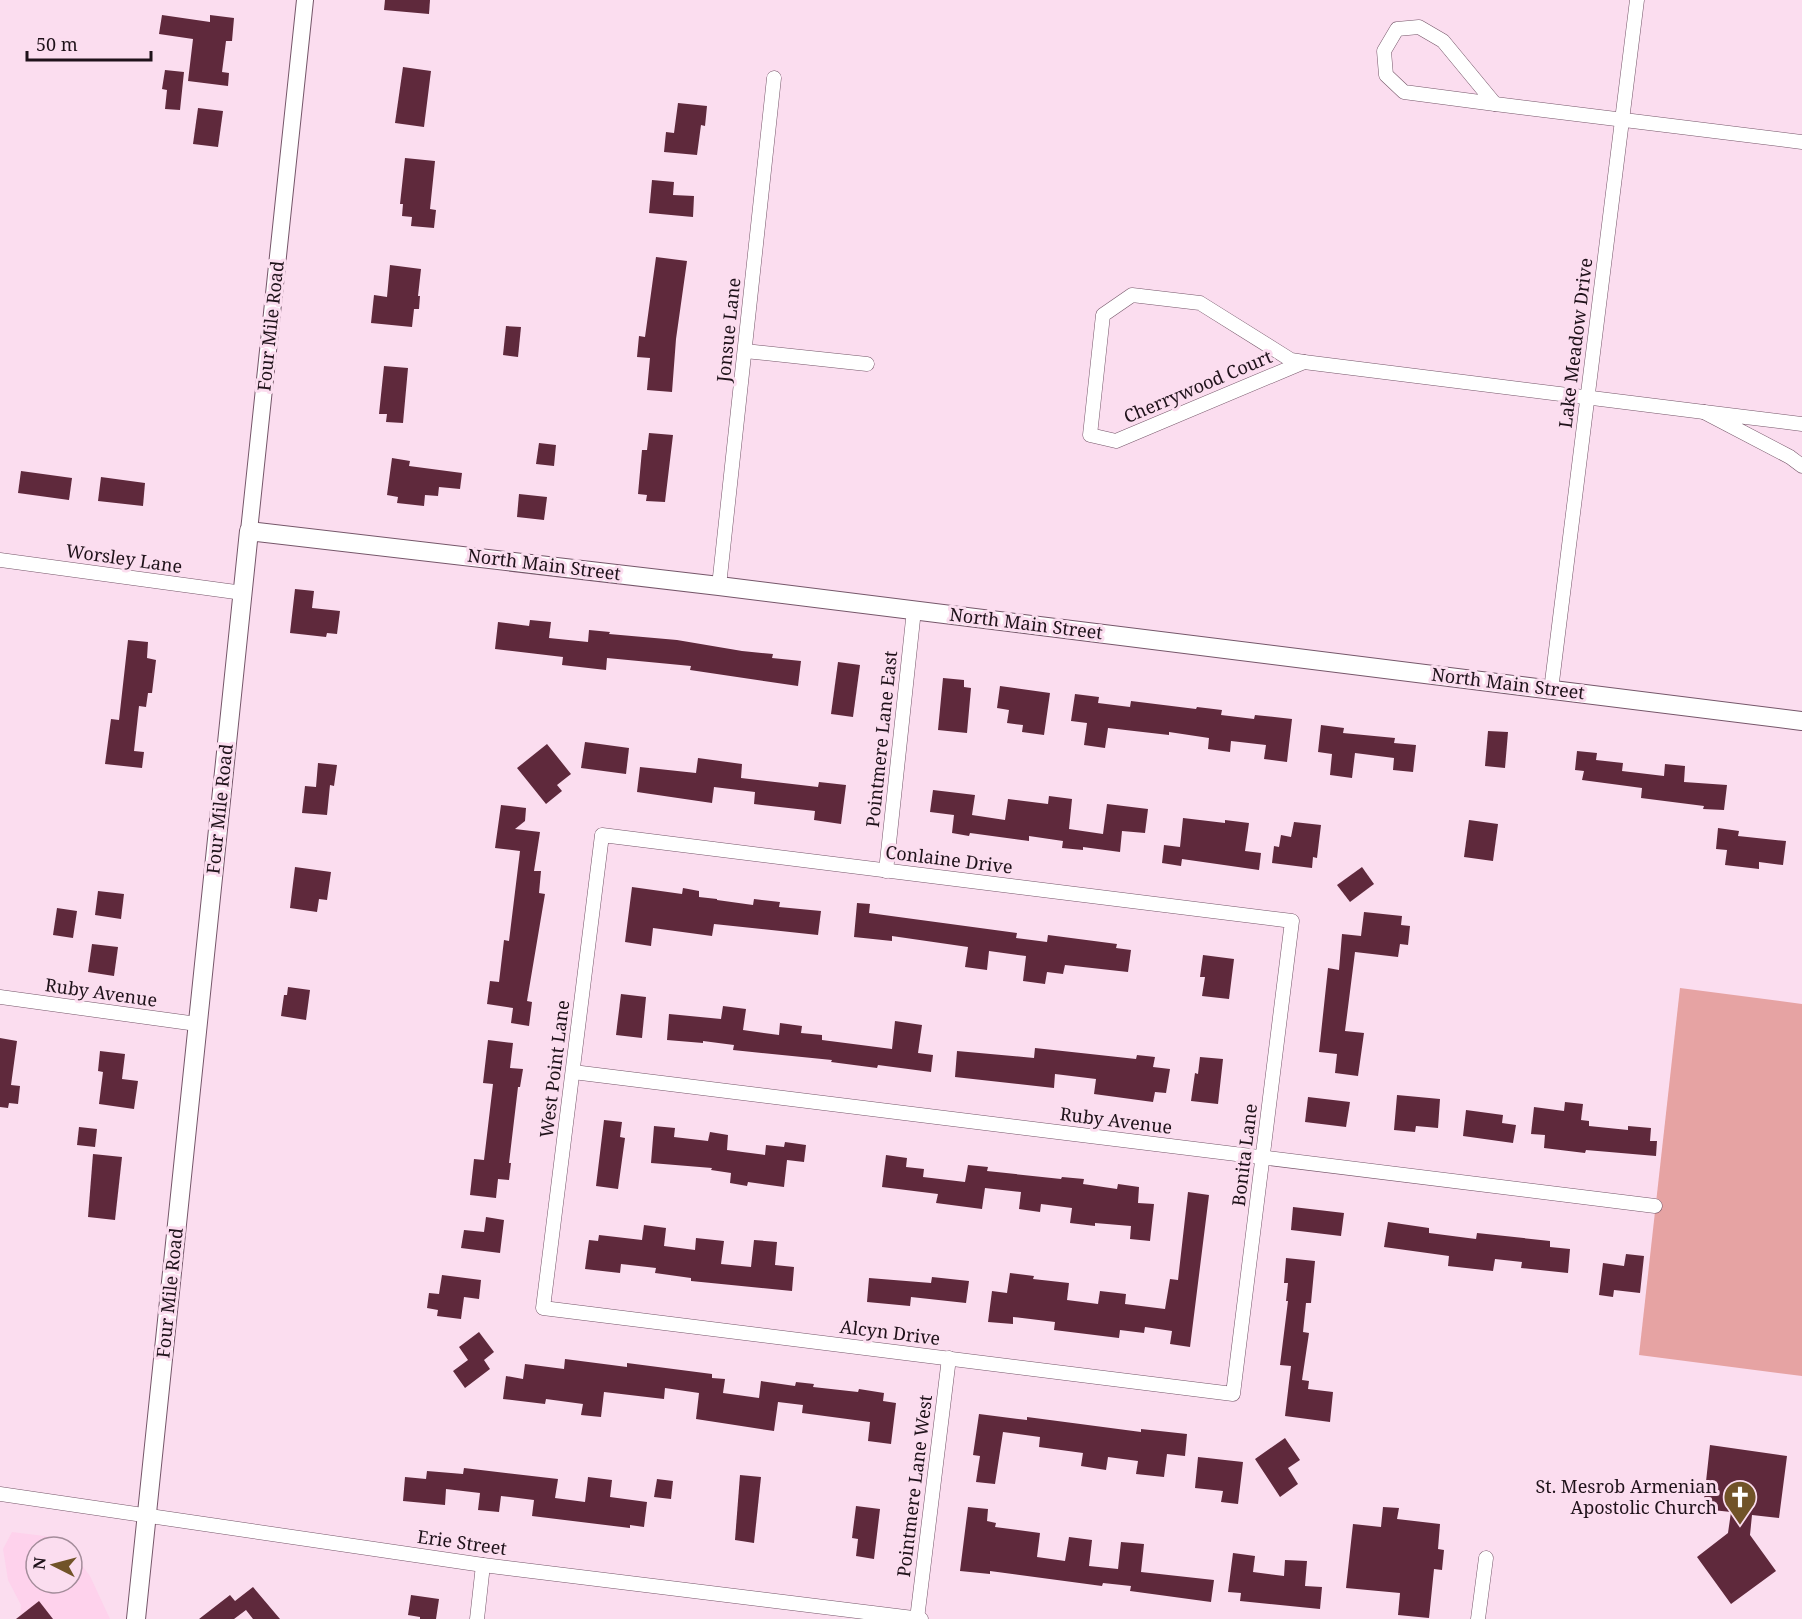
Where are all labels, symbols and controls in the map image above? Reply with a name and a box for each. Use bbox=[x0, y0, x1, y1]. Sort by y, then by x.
scale bar bbox=[27, 24, 152, 62]
text: 50 m bbox=[36, 32, 78, 56]
street label: Lake Meadow Drive bbox=[1553, 256, 1597, 429]
street label: Four Mile Road bbox=[251, 260, 289, 392]
street label: Jonsue Lane bbox=[710, 276, 745, 384]
street label: Cherrywood Court bbox=[1120, 344, 1275, 428]
street label: Worsley Lane bbox=[64, 538, 184, 578]
street label: North Main Street bbox=[466, 543, 622, 585]
street label: North Main Street bbox=[948, 602, 1104, 644]
street label: Pointmere Lane East bbox=[860, 649, 902, 828]
street label: North Main Street bbox=[1430, 662, 1586, 704]
street label: Four Mile Road bbox=[200, 743, 238, 875]
street label: Conlaine Drive bbox=[884, 839, 1014, 879]
street label: Ruby Avenue bbox=[43, 972, 159, 1012]
street label: West Point Lane bbox=[534, 999, 574, 1139]
street label: Ruby Avenue bbox=[1059, 1101, 1174, 1139]
street label: Bonita Lane bbox=[1226, 1102, 1262, 1208]
street label: Four Mile Road bbox=[150, 1227, 188, 1359]
street label: Alcyn Drive bbox=[839, 1314, 942, 1350]
street label: Pointmere Lane West bbox=[891, 1393, 937, 1578]
place label: St. Mesrob Armenian Apostolic Church bbox=[1536, 1474, 1717, 1519]
church icon: St. Mesrob Armenian Apostolic Church bbox=[1722, 1479, 1758, 1526]
street label: Erie Street bbox=[416, 1524, 508, 1560]
north arrow bbox=[24, 1535, 84, 1595]
text: N bbox=[27, 1556, 51, 1571]

